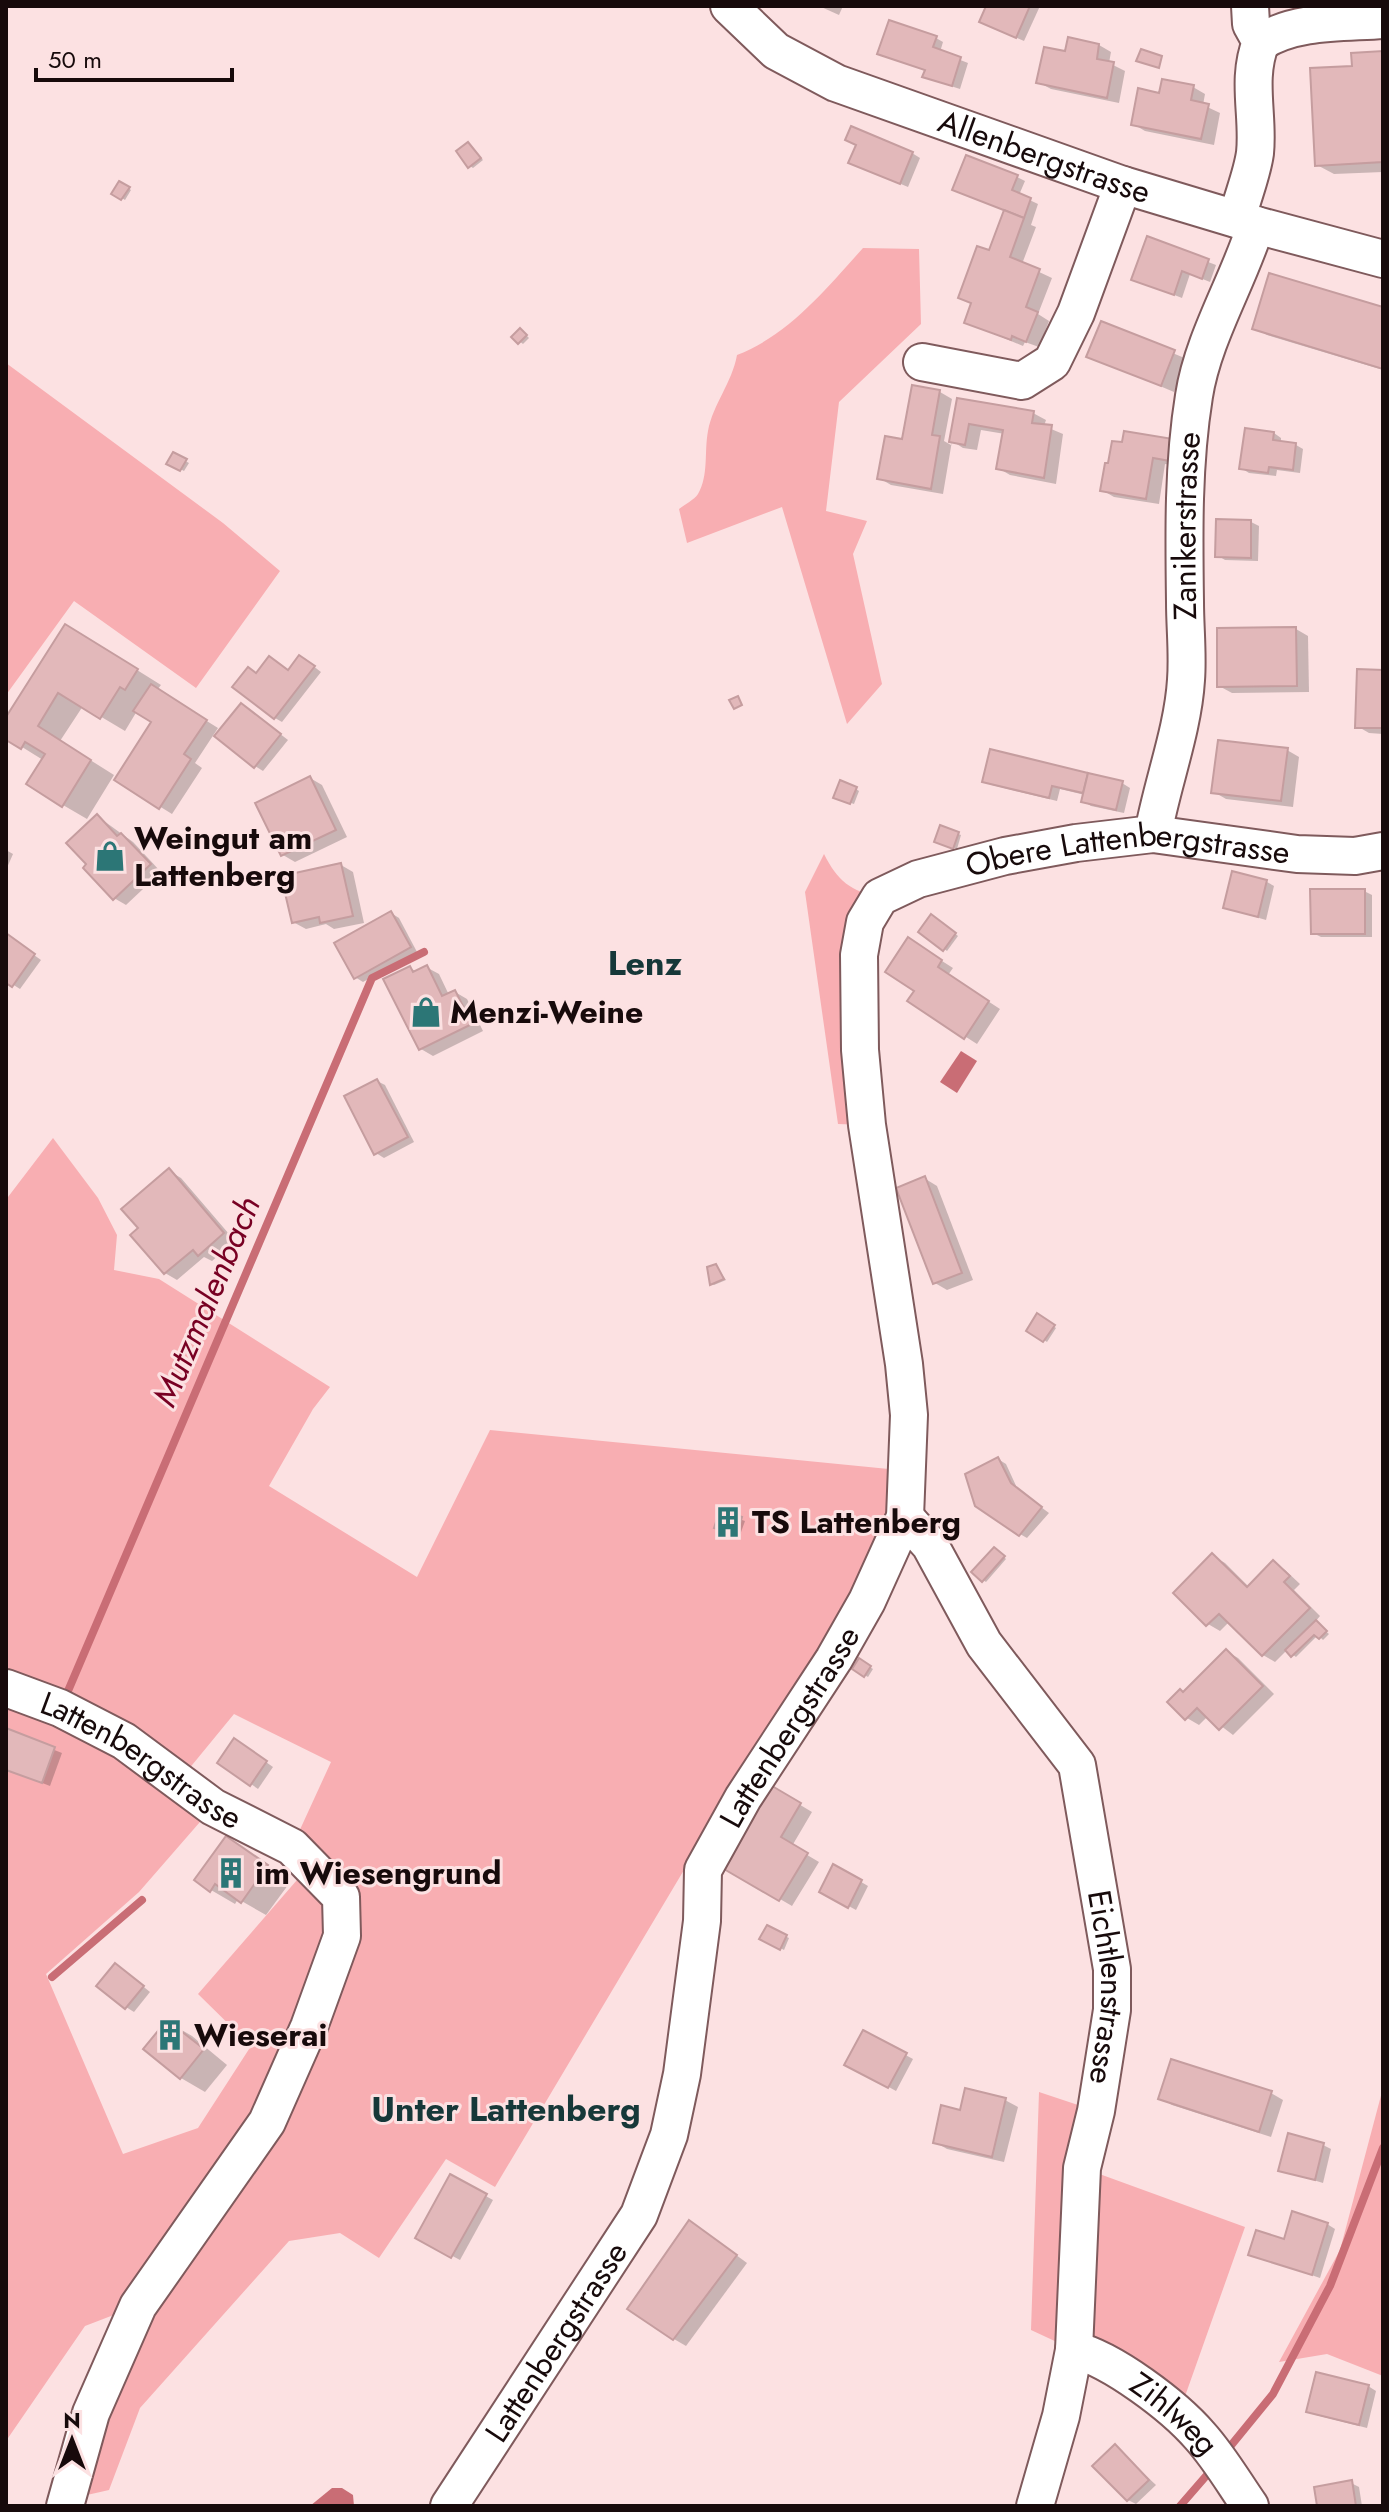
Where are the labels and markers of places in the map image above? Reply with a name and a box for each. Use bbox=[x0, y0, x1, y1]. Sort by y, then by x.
place label: Weingut am Lattenberg bbox=[134, 815, 312, 898]
shop icon: Weingut am Lattenberg bbox=[93, 839, 127, 873]
place label: Menzi-Weine bbox=[450, 989, 643, 1035]
shop icon: Menzi-Weine bbox=[409, 995, 443, 1029]
place label: TS Lattenberg bbox=[752, 1499, 961, 1545]
building icon: TS Lattenberg bbox=[711, 1505, 745, 1539]
place label: im Wiesengrund bbox=[255, 1850, 501, 1896]
building icon: im Wiesengrund bbox=[214, 1856, 248, 1890]
place label: Wieserai bbox=[194, 2012, 327, 2058]
building icon: Wieserai bbox=[153, 2018, 187, 2052]

